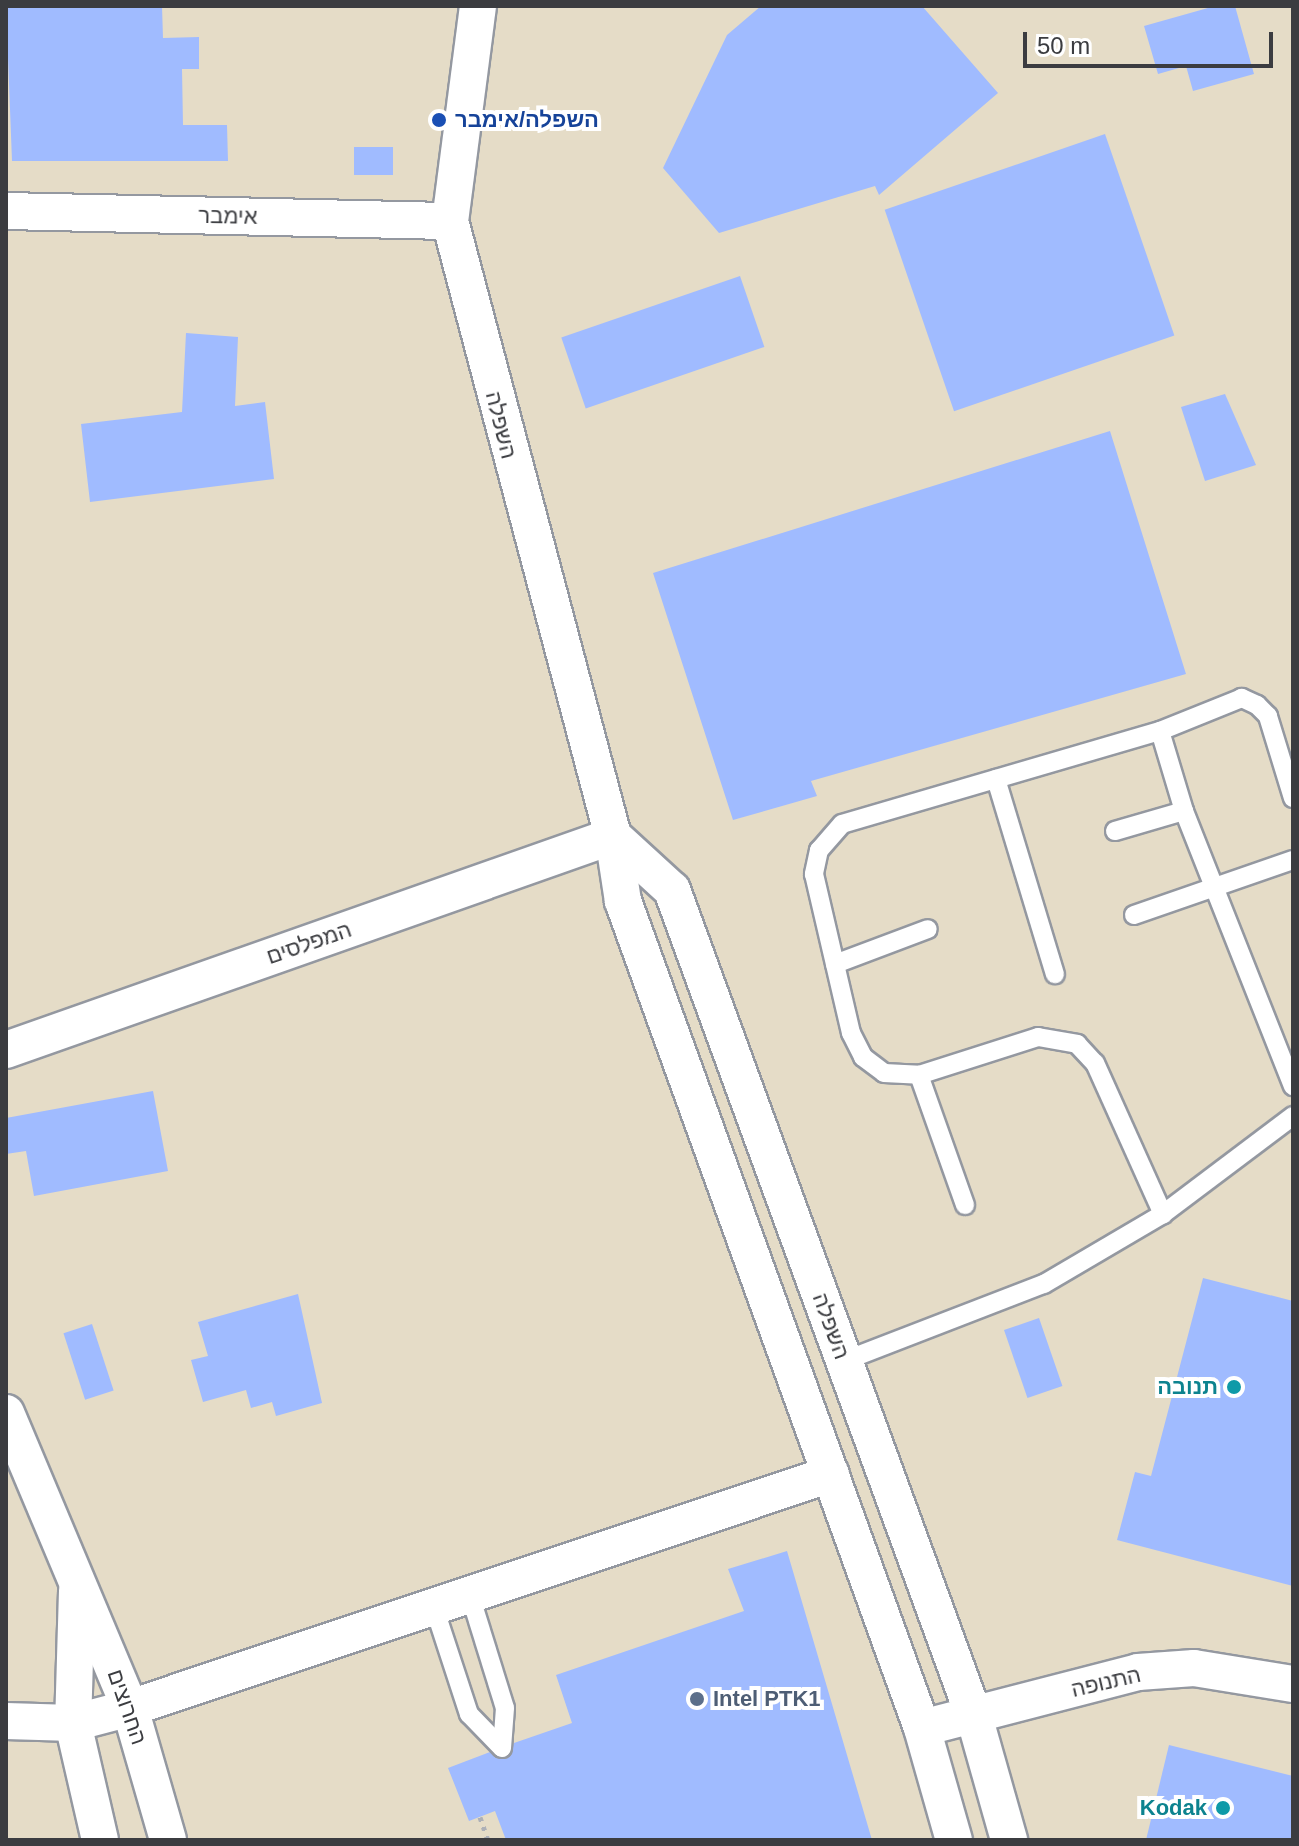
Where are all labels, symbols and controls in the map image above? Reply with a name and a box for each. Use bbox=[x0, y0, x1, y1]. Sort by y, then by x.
scale bar bbox=[1027, 16, 1277, 66]
text: 50 m bbox=[1037, 32, 1090, 59]
place label: השפלה/אימבר bbox=[455, 107, 599, 133]
marker: השפלה/אימבר bbox=[430, 111, 448, 129]
street label: אימבר bbox=[198, 202, 258, 230]
street label: השפלה bbox=[480, 389, 522, 461]
street label: המפלסים bbox=[263, 916, 355, 970]
street label: השפלה bbox=[807, 1289, 855, 1363]
place label: תנובה bbox=[1157, 1374, 1218, 1400]
marker: תנובה bbox=[1225, 1378, 1243, 1396]
street label: התנופה bbox=[1069, 1661, 1143, 1703]
street label: החרוצים bbox=[102, 1666, 152, 1748]
place label: Intel PTK1 bbox=[713, 1686, 821, 1712]
marker: Intel PTK1 bbox=[688, 1690, 706, 1708]
place label: Kodak bbox=[1140, 1795, 1207, 1821]
marker: Kodak bbox=[1214, 1799, 1232, 1817]

